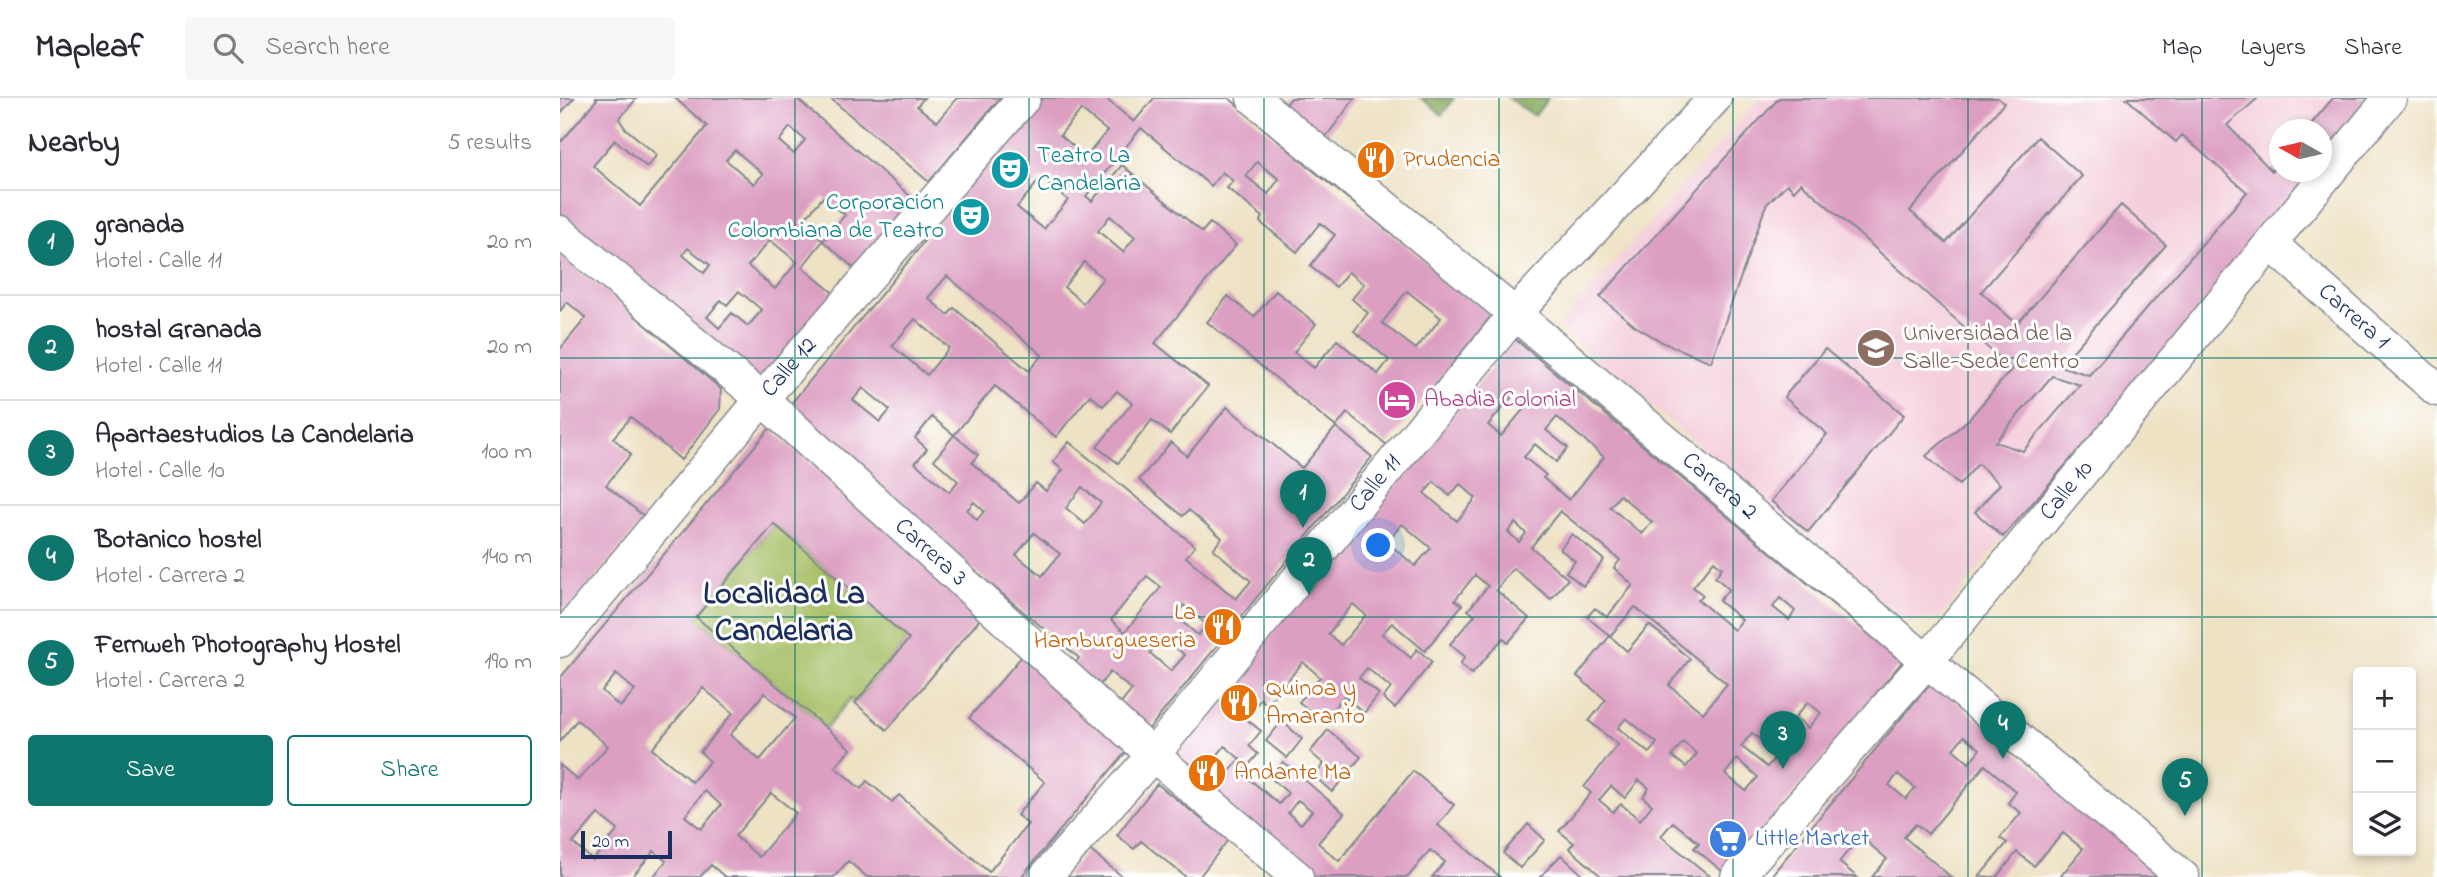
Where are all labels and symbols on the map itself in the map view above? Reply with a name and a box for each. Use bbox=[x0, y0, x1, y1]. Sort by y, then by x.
north arrow bbox=[2269, 119, 2332, 182]
place label: Teatro La Candelaria bbox=[1037, 139, 1141, 202]
restaurant icon: Prudencia bbox=[1355, 139, 1397, 181]
place label: Prudencia bbox=[1403, 143, 1501, 178]
theatre icon: Teatro La Candelaria bbox=[989, 149, 1031, 191]
place label: Corporación Colombiana de Teatro bbox=[727, 186, 944, 249]
theatre icon: Corporación Colombiana de Teatro bbox=[950, 196, 992, 238]
street label: Carrera 1 bbox=[2310, 275, 2398, 358]
place label: Universidad de la Salle-Sede Centro bbox=[1903, 317, 2079, 380]
school or university icon: Universidad de la Salle-Sede Centro bbox=[1855, 327, 1897, 369]
street label: Calle 12 bbox=[753, 329, 826, 406]
hotel icon: Abadia Colonial bbox=[1376, 379, 1418, 421]
place label: Abadia Colonial bbox=[1424, 383, 1576, 418]
street label: Carrera 2 bbox=[1674, 444, 1765, 529]
street label: Calle 11 bbox=[1341, 447, 1411, 520]
street label: Calle 10 bbox=[2031, 453, 2102, 529]
pin: 1 bbox=[1280, 470, 1326, 528]
street label: Carrera 3 bbox=[886, 510, 975, 595]
your location bbox=[1361, 528, 1395, 562]
pin: 2 bbox=[1286, 537, 1332, 595]
district label: Localidad La Candelaria bbox=[703, 572, 865, 656]
place label: La Hamburgueseria bbox=[1034, 596, 1196, 659]
restaurant icon: La Hamburgueseria bbox=[1202, 606, 1244, 648]
place label: Quinoa y Amaranto bbox=[1266, 672, 1365, 735]
restaurant icon: Quinoa y Amaranto bbox=[1218, 682, 1260, 724]
pin: 4 bbox=[1980, 701, 2026, 759]
pin: 3 bbox=[1760, 711, 1806, 769]
restaurant icon: Andante Ma bbox=[1186, 752, 1228, 794]
place label: Andante Ma bbox=[1234, 756, 1351, 791]
pin: 5 bbox=[2162, 758, 2208, 816]
supermarket icon: Little Market bbox=[1707, 818, 1749, 860]
place label: Little Market bbox=[1755, 822, 1869, 857]
scale bar bbox=[581, 828, 672, 860]

